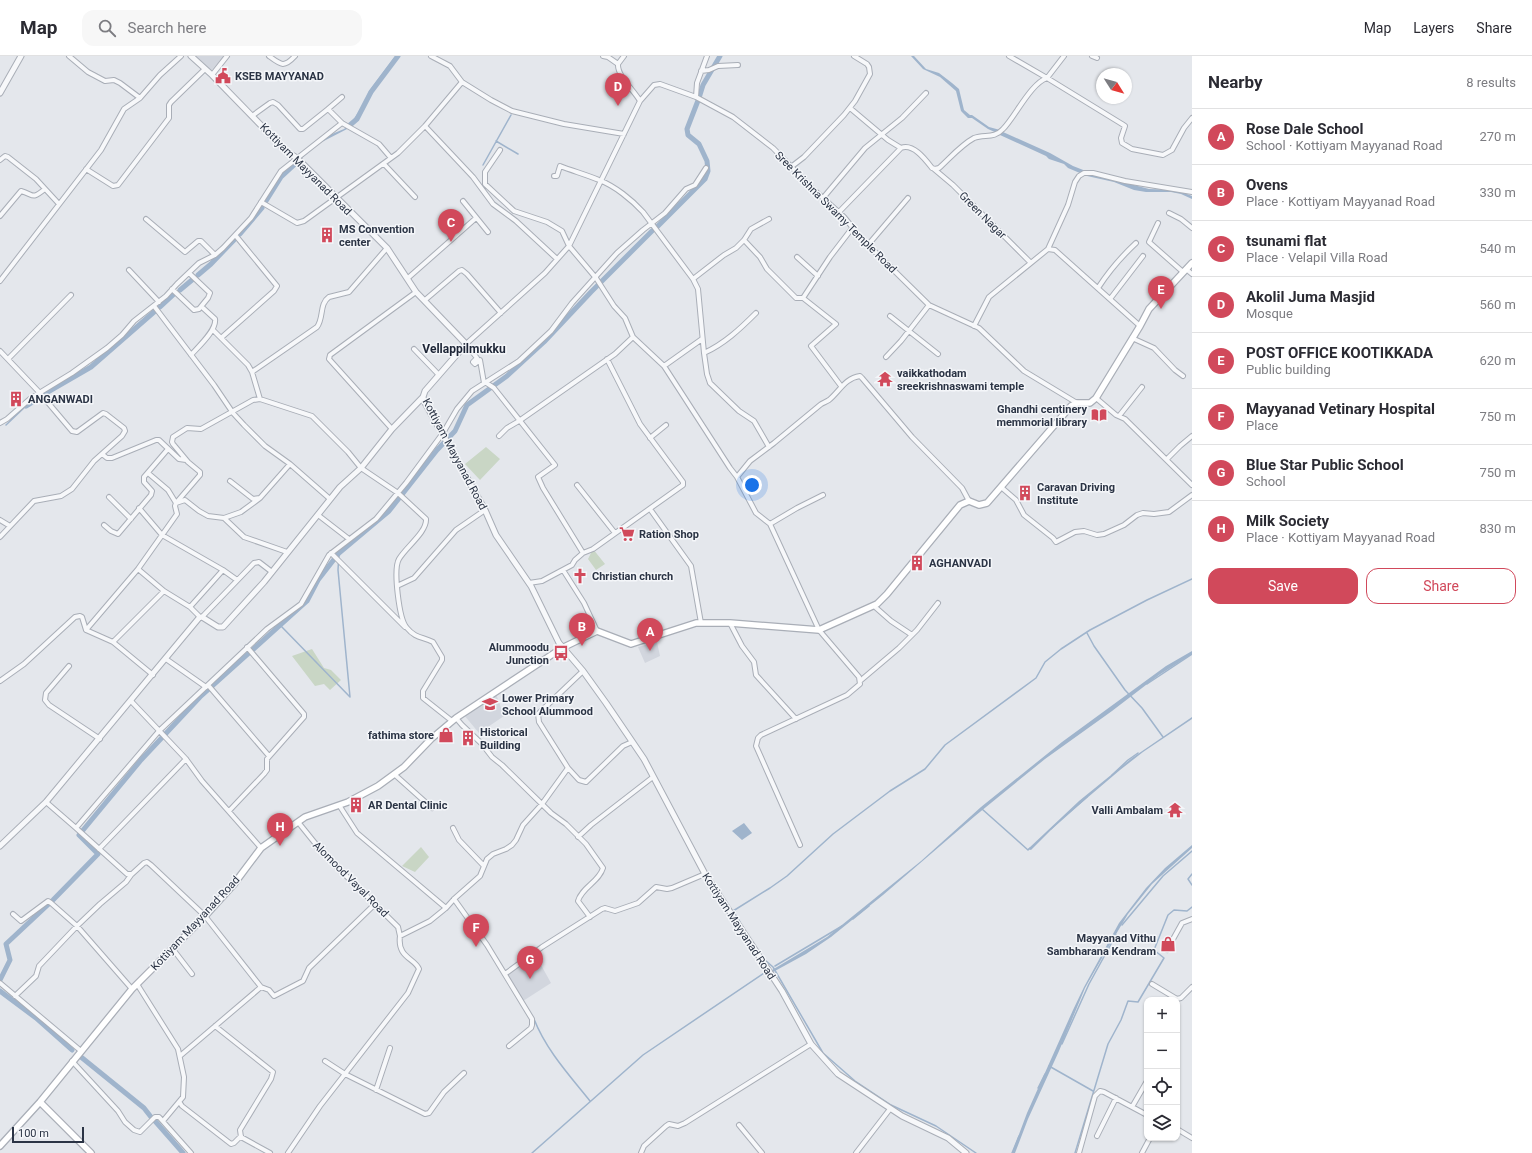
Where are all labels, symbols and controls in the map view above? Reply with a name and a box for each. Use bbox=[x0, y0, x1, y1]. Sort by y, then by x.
search box bbox=[82, 10, 362, 46]
text: Map bbox=[20, 16, 58, 39]
icon: search bbox=[96, 17, 118, 39]
text: Search here bbox=[128, 19, 206, 37]
text: Map bbox=[1364, 20, 1391, 36]
text: Layers bbox=[1413, 20, 1454, 36]
text: Share bbox=[1476, 20, 1512, 36]
public building icon: KSEB MAYYANAD bbox=[214, 67, 232, 85]
north arrow bbox=[1096, 68, 1132, 104]
place label: KSEB MAYYANAD bbox=[235, 70, 324, 83]
text: Nearby bbox=[1208, 72, 1263, 92]
pin: D bbox=[605, 73, 631, 106]
text: 8 results bbox=[1466, 75, 1516, 90]
text: Rose Dale School bbox=[1246, 120, 1364, 138]
street label: Kottiyam Mayyanad Road bbox=[257, 121, 354, 218]
text: A bbox=[1217, 129, 1225, 144]
text: 270 m bbox=[1479, 129, 1516, 144]
text: School · Kottiyam Mayyanad Road bbox=[1246, 138, 1443, 153]
street label: Sree Krishna Swamy Temple Road bbox=[772, 149, 899, 276]
text: Ovens bbox=[1246, 176, 1288, 194]
text: B bbox=[1217, 185, 1225, 200]
text: 330 m bbox=[1479, 185, 1516, 200]
street label: Green Nagar bbox=[956, 189, 1009, 242]
text: Place · Kottiyam Mayyanad Road bbox=[1246, 194, 1435, 209]
pin: C bbox=[438, 209, 464, 242]
place label: MS Convention center bbox=[339, 223, 414, 249]
building icon: MS Convention center bbox=[318, 226, 336, 244]
text: tsunami flat bbox=[1246, 232, 1327, 250]
text: C bbox=[1217, 241, 1225, 256]
text: 540 m bbox=[1479, 241, 1516, 256]
text: Place · Velapil Villa Road bbox=[1246, 250, 1388, 265]
pin: E bbox=[1148, 276, 1174, 309]
text: Akolil Juma Masjid bbox=[1246, 288, 1375, 306]
text: D bbox=[1217, 297, 1225, 312]
text: 560 m bbox=[1479, 297, 1516, 312]
text: Mosque bbox=[1246, 306, 1293, 321]
district label: Vellappilmukku bbox=[422, 342, 506, 356]
text: POST OFFICE KOOTIKKADA bbox=[1246, 344, 1433, 362]
text: E bbox=[1217, 353, 1225, 368]
text: 620 m bbox=[1479, 353, 1516, 368]
text: Public building bbox=[1246, 362, 1331, 377]
place label: vaikkathodam sreekrishnaswami temple bbox=[897, 367, 1024, 393]
temple icon: vaikkathodam sreekrishnaswami temple bbox=[876, 370, 894, 388]
building icon: ANGANWADI bbox=[7, 390, 25, 408]
place label: ANGANWADI bbox=[28, 393, 93, 406]
street label: Kottiyam Mayyanad Road bbox=[420, 396, 490, 512]
text: Mayyanad Vetinary Hospital bbox=[1246, 400, 1435, 418]
place label: Ghandhi centinery memmorial library bbox=[996, 403, 1087, 429]
library icon: Ghandhi centinery memmorial library bbox=[1090, 406, 1108, 424]
text: F bbox=[1217, 409, 1225, 424]
text: 750 m bbox=[1479, 409, 1516, 424]
text: Place bbox=[1246, 418, 1278, 433]
text: Blue Star Public School bbox=[1246, 456, 1404, 474]
text: G bbox=[1217, 465, 1225, 480]
text: 750 m bbox=[1479, 465, 1516, 480]
text: School bbox=[1246, 474, 1286, 489]
your location bbox=[742, 475, 762, 495]
place label: Caravan Driving Institute bbox=[1037, 481, 1115, 507]
building icon: Caravan Driving Institute bbox=[1016, 484, 1034, 502]
text: Milk Society bbox=[1246, 512, 1329, 530]
text: H bbox=[1216, 521, 1226, 536]
text: 830 m bbox=[1479, 521, 1516, 536]
supermarket icon: Ration Shop bbox=[618, 525, 636, 543]
place label: Ration Shop bbox=[639, 528, 699, 541]
text: Place · Kottiyam Mayyanad Road bbox=[1246, 530, 1435, 545]
building icon: AGHANVADI bbox=[908, 554, 926, 572]
place label: AGHANVADI bbox=[929, 557, 991, 570]
church icon: Christian church bbox=[571, 567, 589, 585]
button: Save bbox=[1208, 568, 1358, 604]
button: Share bbox=[1366, 568, 1516, 604]
place label: Christian church bbox=[592, 570, 673, 583]
pin: B bbox=[569, 613, 595, 646]
pin: A bbox=[637, 618, 663, 651]
place label: Alummoodu Junction bbox=[489, 641, 549, 667]
bus stop icon: Alummoodu Junction bbox=[552, 644, 570, 662]
place label: Lower Primary School Alummood bbox=[502, 692, 593, 718]
school or university icon: Lower Primary School Alummood bbox=[481, 695, 499, 713]
shop icon: fathima store bbox=[437, 726, 455, 744]
place label: Historical Building bbox=[480, 726, 528, 752]
place label: fathima store bbox=[368, 729, 434, 742]
building icon: Historical Building bbox=[459, 729, 477, 747]
building icon: AR Dental Clinic bbox=[347, 796, 365, 814]
place label: AR Dental Clinic bbox=[368, 799, 448, 812]
temple icon: Valli Ambalam bbox=[1166, 801, 1184, 819]
place label: Valli Ambalam bbox=[1092, 804, 1163, 817]
pin: H bbox=[267, 813, 293, 846]
street label: Alomood Vayal Road bbox=[310, 839, 391, 920]
street label: Kottiyam Mayyanad Road bbox=[699, 871, 778, 982]
street label: Kottiyam Mayyanad Road bbox=[148, 873, 243, 973]
pin: F bbox=[463, 914, 489, 947]
place label: Mayyanad Vithu Sambharana Kendram bbox=[1047, 932, 1156, 958]
shop icon: Mayyanad Vithu Sambharana Kendram bbox=[1159, 935, 1177, 953]
pin: G bbox=[517, 946, 543, 979]
map controls bbox=[1144, 997, 1180, 1141]
button: + bbox=[1144, 997, 1180, 1033]
button: − bbox=[1144, 1033, 1180, 1069]
button: locate bbox=[1144, 1069, 1180, 1105]
button: layers bbox=[1144, 1105, 1180, 1141]
scale bar bbox=[12, 1125, 84, 1144]
text: 100 m bbox=[18, 1127, 49, 1140]

